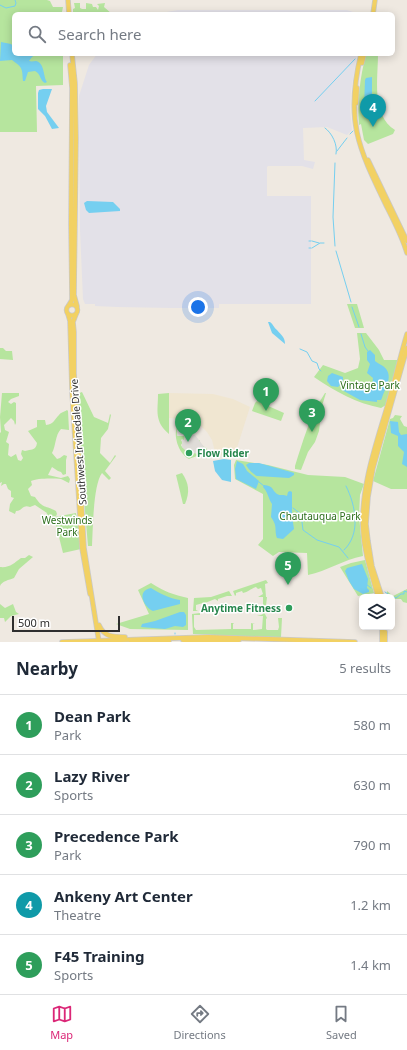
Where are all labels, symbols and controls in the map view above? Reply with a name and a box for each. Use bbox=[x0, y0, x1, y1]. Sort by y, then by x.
search box bbox=[12, 12, 395, 56]
icon: search bbox=[26, 23, 48, 45]
text: Search here bbox=[58, 24, 141, 44]
pin: 4 bbox=[360, 94, 386, 127]
your location bbox=[188, 297, 208, 317]
street label: Southwest Irvinedale Drive bbox=[67, 378, 89, 505]
pin: 1 bbox=[253, 378, 279, 411]
park label: Vintage Park bbox=[340, 378, 400, 392]
pin: 3 bbox=[299, 399, 325, 432]
pin: 2 bbox=[175, 409, 201, 442]
place label: Flow Rider bbox=[197, 446, 250, 460]
marker: Flow Rider bbox=[184, 448, 194, 458]
park label: Chautauqua Park bbox=[279, 509, 361, 523]
park label: Westwinds Park bbox=[42, 513, 93, 539]
pin: 5 bbox=[275, 552, 301, 585]
map controls bbox=[359, 594, 395, 630]
button: layers bbox=[359, 594, 395, 630]
place label: Anytime Fitness bbox=[201, 601, 281, 615]
marker: Anytime Fitness bbox=[284, 603, 294, 613]
scale bar bbox=[12, 614, 120, 633]
text: 500 m bbox=[18, 615, 50, 630]
text: Nearby bbox=[16, 657, 78, 680]
text: 5 results bbox=[339, 659, 391, 677]
text: Dean Park bbox=[54, 706, 131, 726]
text: 1 bbox=[25, 716, 33, 734]
text: 580 m bbox=[353, 716, 391, 734]
text: Park bbox=[54, 726, 81, 744]
text: Lazy River bbox=[54, 766, 130, 786]
text: 2 bbox=[25, 776, 33, 794]
text: 630 m bbox=[353, 776, 391, 794]
text: Sports bbox=[54, 786, 93, 804]
text: Precedence Park bbox=[54, 826, 178, 846]
text: 3 bbox=[25, 836, 33, 854]
text: 790 m bbox=[353, 836, 391, 854]
text: Park bbox=[54, 846, 81, 864]
text: Ankeny Art Center bbox=[54, 886, 193, 906]
text: 4 bbox=[25, 896, 33, 914]
text: 1.2 km bbox=[350, 896, 391, 914]
text: Theatre bbox=[54, 906, 101, 924]
text: F45 Training bbox=[54, 946, 145, 966]
text: 5 bbox=[25, 956, 33, 974]
text: 1.4 km bbox=[350, 956, 391, 974]
text: Sports bbox=[54, 966, 93, 984]
tab: Map bbox=[50, 1003, 73, 1042]
tab: Directions bbox=[173, 1003, 226, 1042]
tab: Saved bbox=[326, 1003, 357, 1042]

